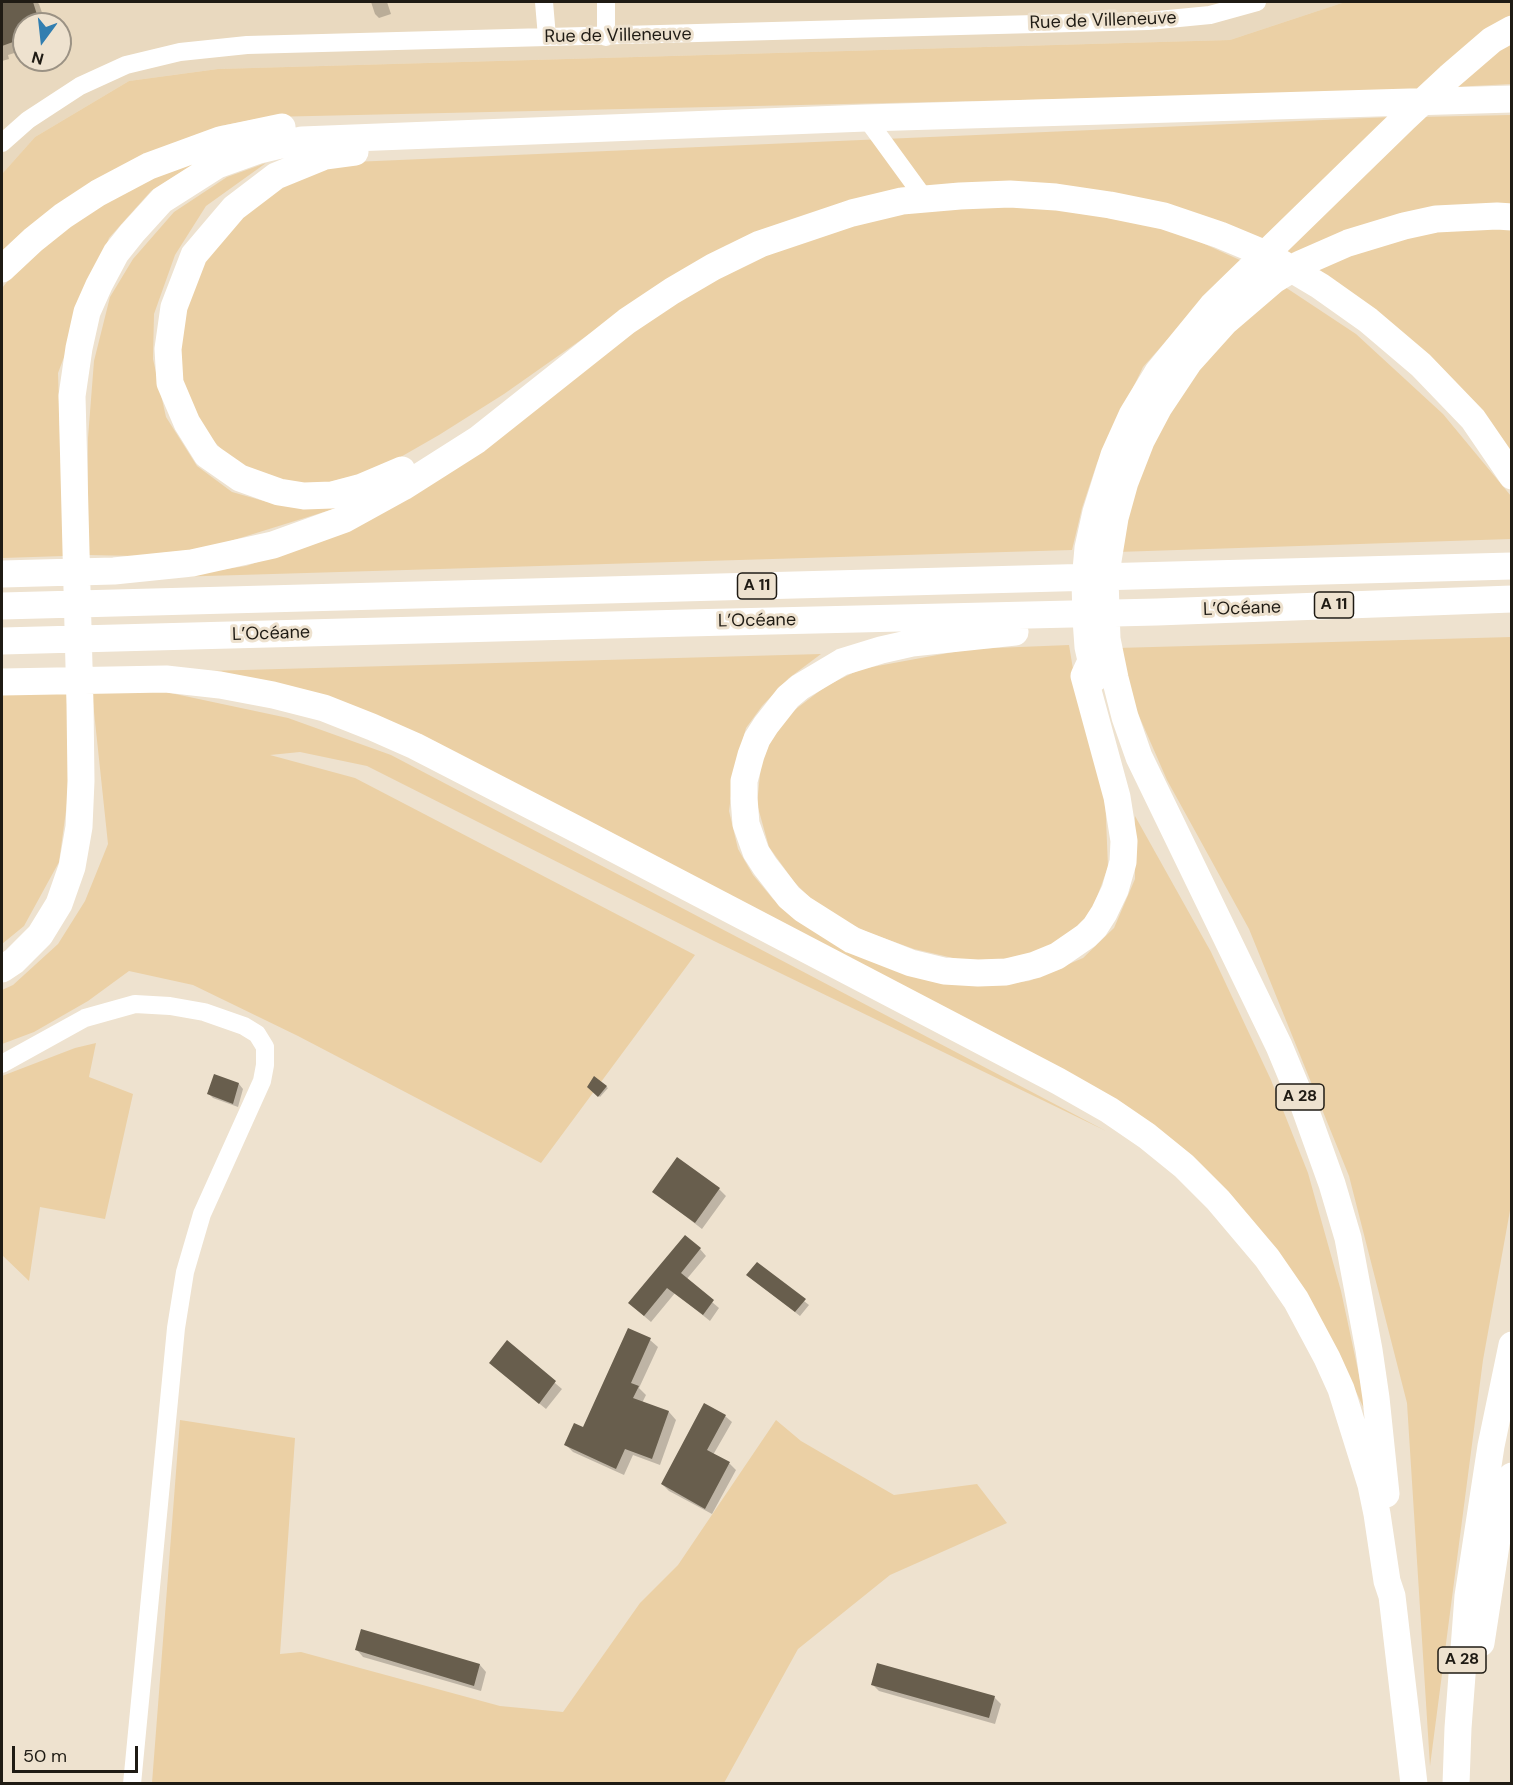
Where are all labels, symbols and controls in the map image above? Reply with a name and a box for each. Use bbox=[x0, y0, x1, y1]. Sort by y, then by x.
street label: Rue de Villeneuve bbox=[1029, 8, 1177, 34]
north arrow bbox=[12, 12, 72, 72]
street label: Rue de Villeneuve bbox=[544, 24, 692, 48]
text: N bbox=[29, 46, 46, 70]
road number: A 11 bbox=[738, 573, 777, 599]
road number: A 11 bbox=[1314, 592, 1354, 618]
street label: L’Océane bbox=[1203, 597, 1281, 621]
street label: L’Océane bbox=[718, 610, 796, 632]
street label: L’Océane bbox=[232, 622, 310, 646]
road number: A 28 bbox=[1276, 1084, 1324, 1110]
road number: A 28 bbox=[1438, 1647, 1486, 1673]
scale bar bbox=[15, 1734, 141, 1772]
text: 50 m bbox=[23, 1744, 67, 1768]

